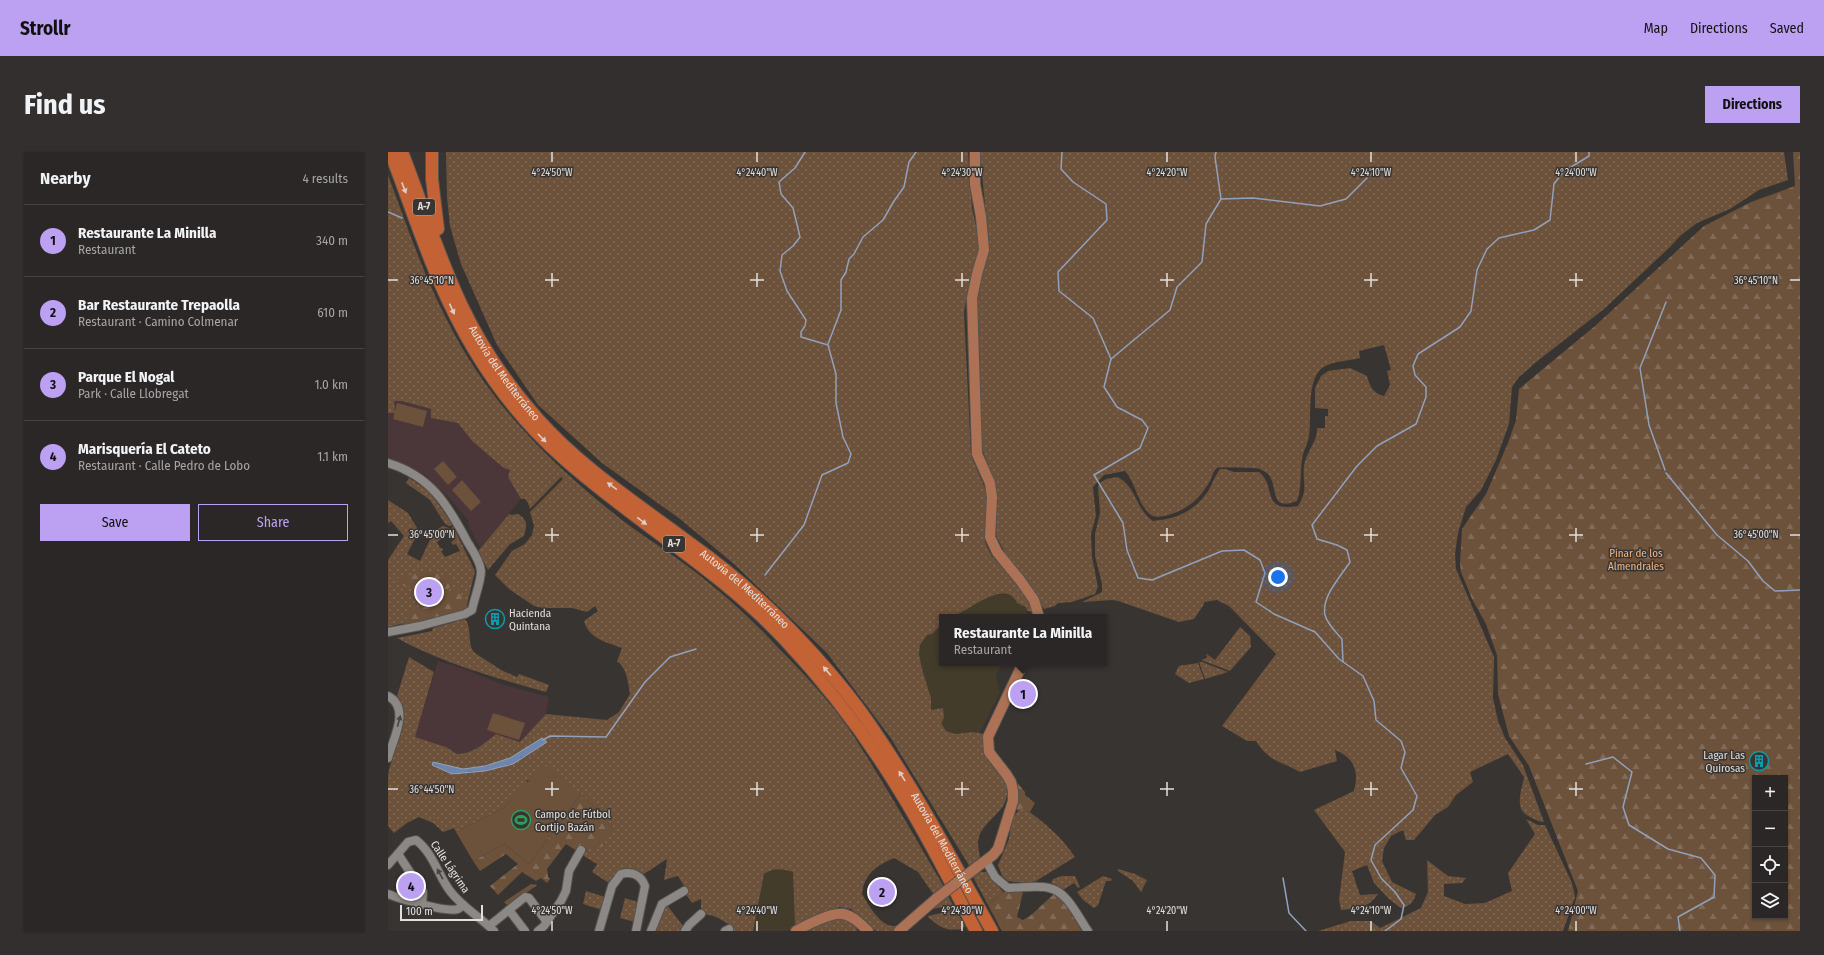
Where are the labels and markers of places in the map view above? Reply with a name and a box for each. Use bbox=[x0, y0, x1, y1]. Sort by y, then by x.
pin: 3 bbox=[416, 577, 442, 607]
place label: Hacienda Quintana bbox=[509, 607, 551, 633]
building icon: Hacienda Quintana bbox=[484, 608, 506, 630]
pin: 1 bbox=[1010, 679, 1036, 709]
place label: Lagar Las Quirosas bbox=[1703, 749, 1745, 775]
building icon: Lagar Las Quirosas bbox=[1748, 750, 1770, 772]
place label: Campo de Fútbol Cortijo Bazán bbox=[535, 808, 611, 834]
sports icon: Campo de Fútbol Cortijo Bazán bbox=[510, 809, 532, 831]
pin: 4 bbox=[398, 871, 424, 901]
pin: 2 bbox=[869, 877, 895, 907]

